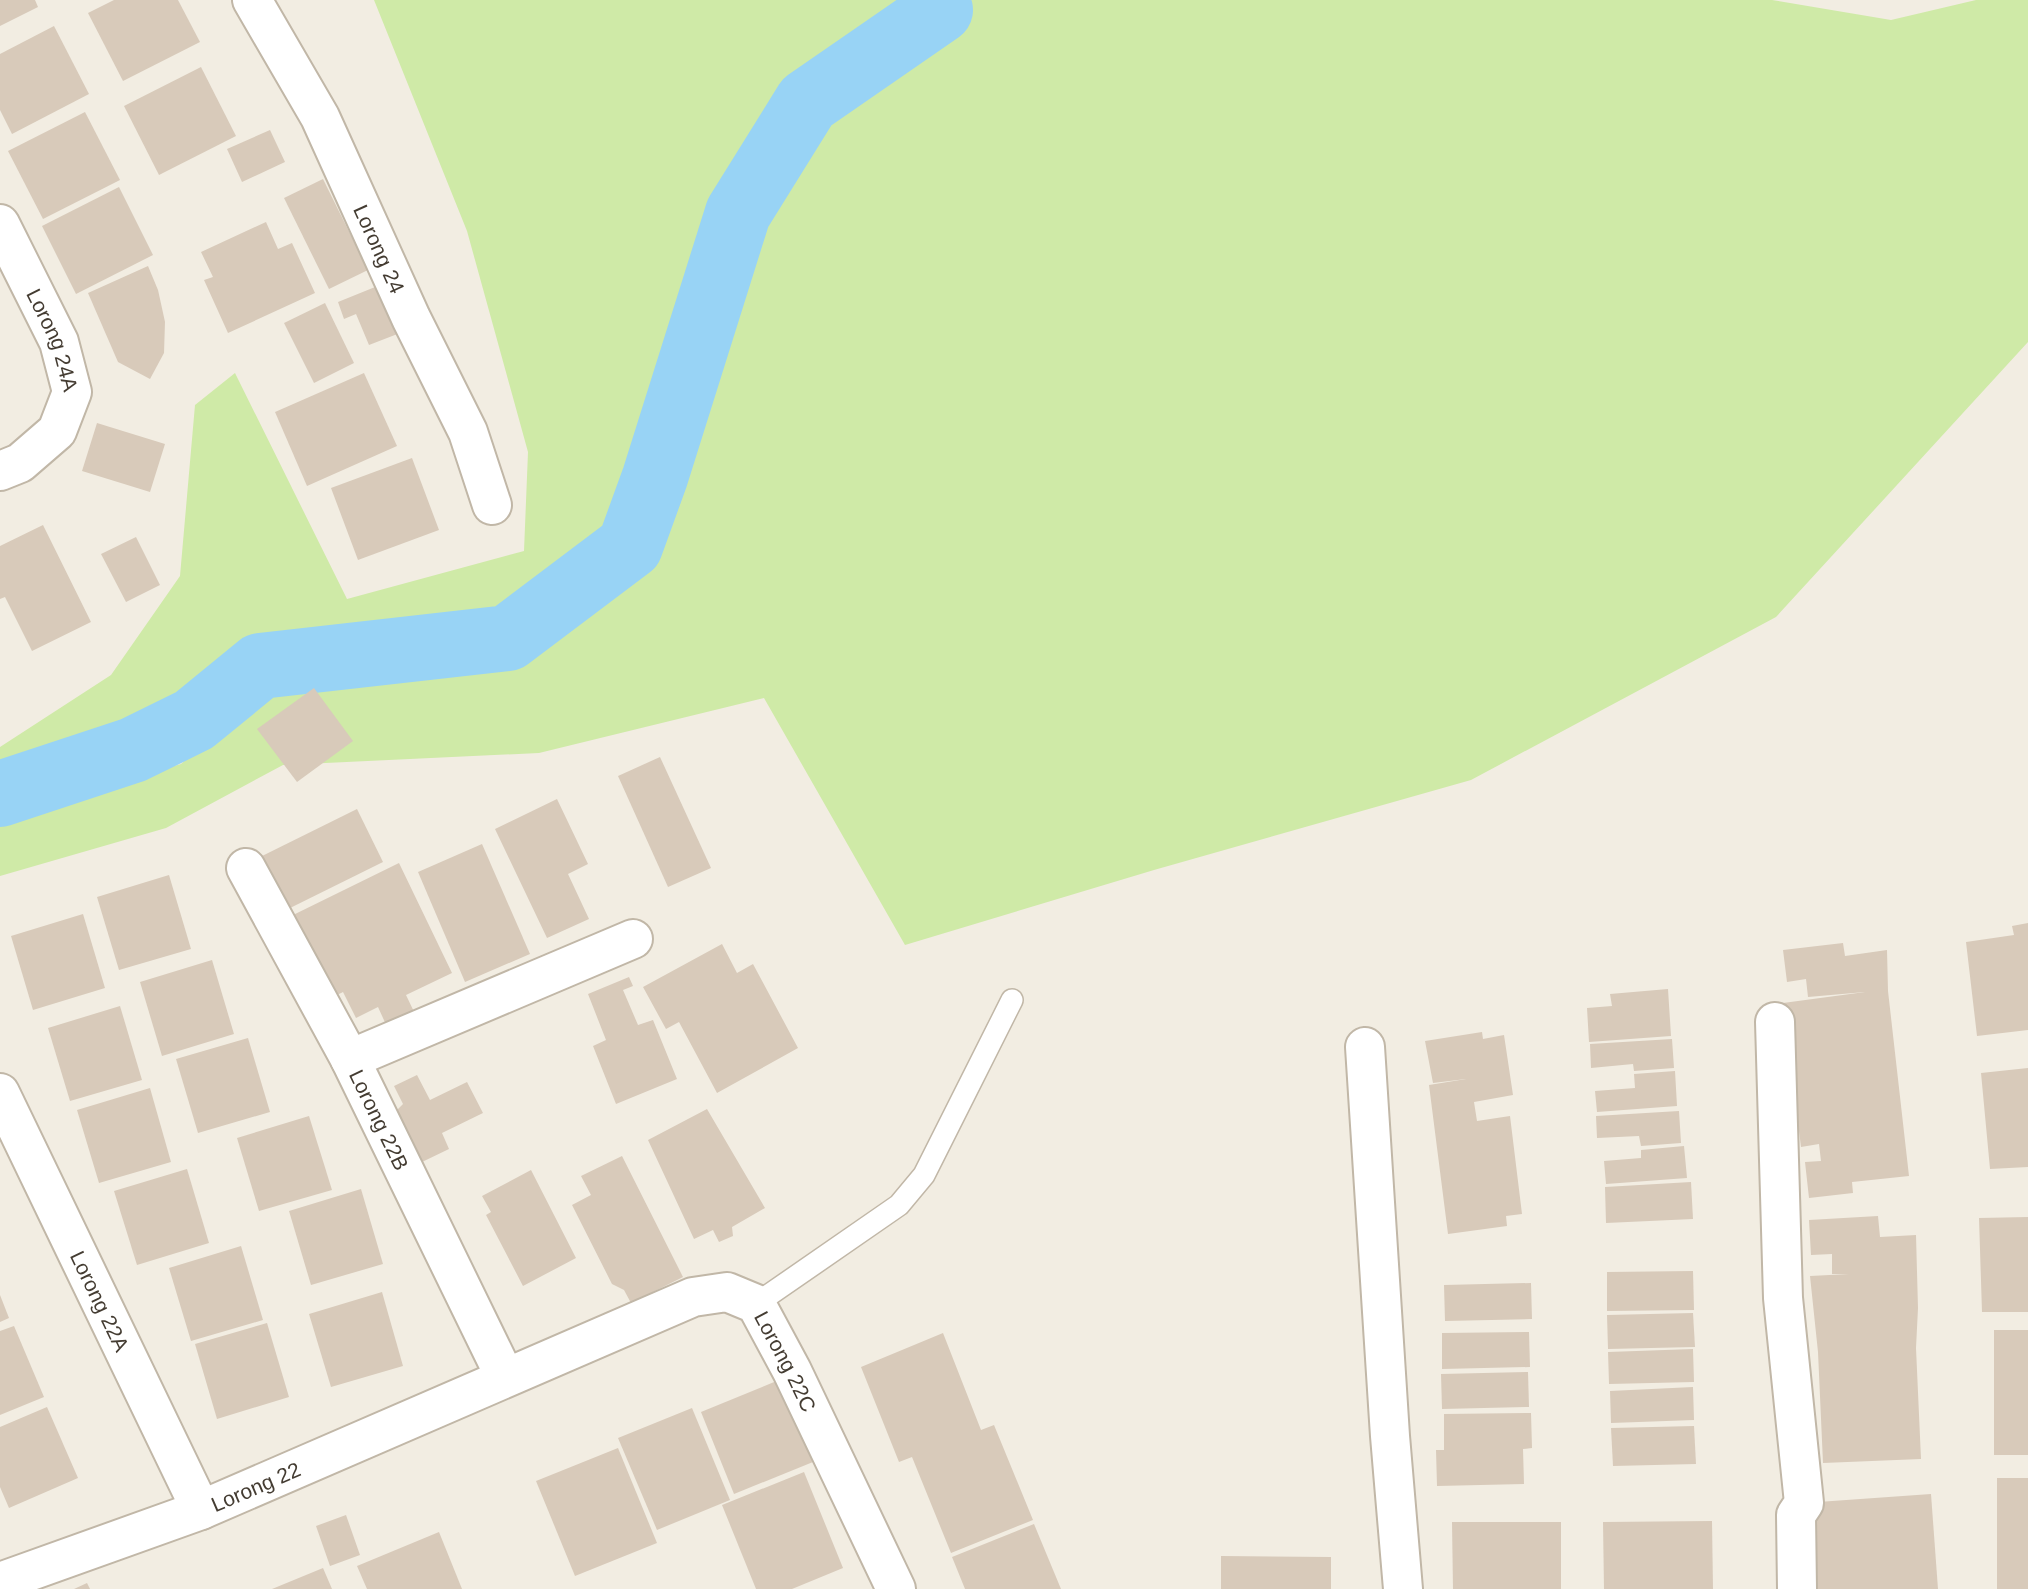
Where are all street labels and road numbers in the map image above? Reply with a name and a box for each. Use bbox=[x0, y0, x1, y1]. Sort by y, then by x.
street label: Lorong 24 bbox=[350, 201, 410, 297]
street label: Lorong 24A bbox=[23, 285, 83, 394]
street label: Lorong 22B bbox=[345, 1066, 414, 1174]
street label: Lorong 22A bbox=[66, 1247, 134, 1355]
street label: Lorong 22C bbox=[750, 1307, 821, 1415]
street label: Lorong 22 bbox=[208, 1457, 304, 1516]

